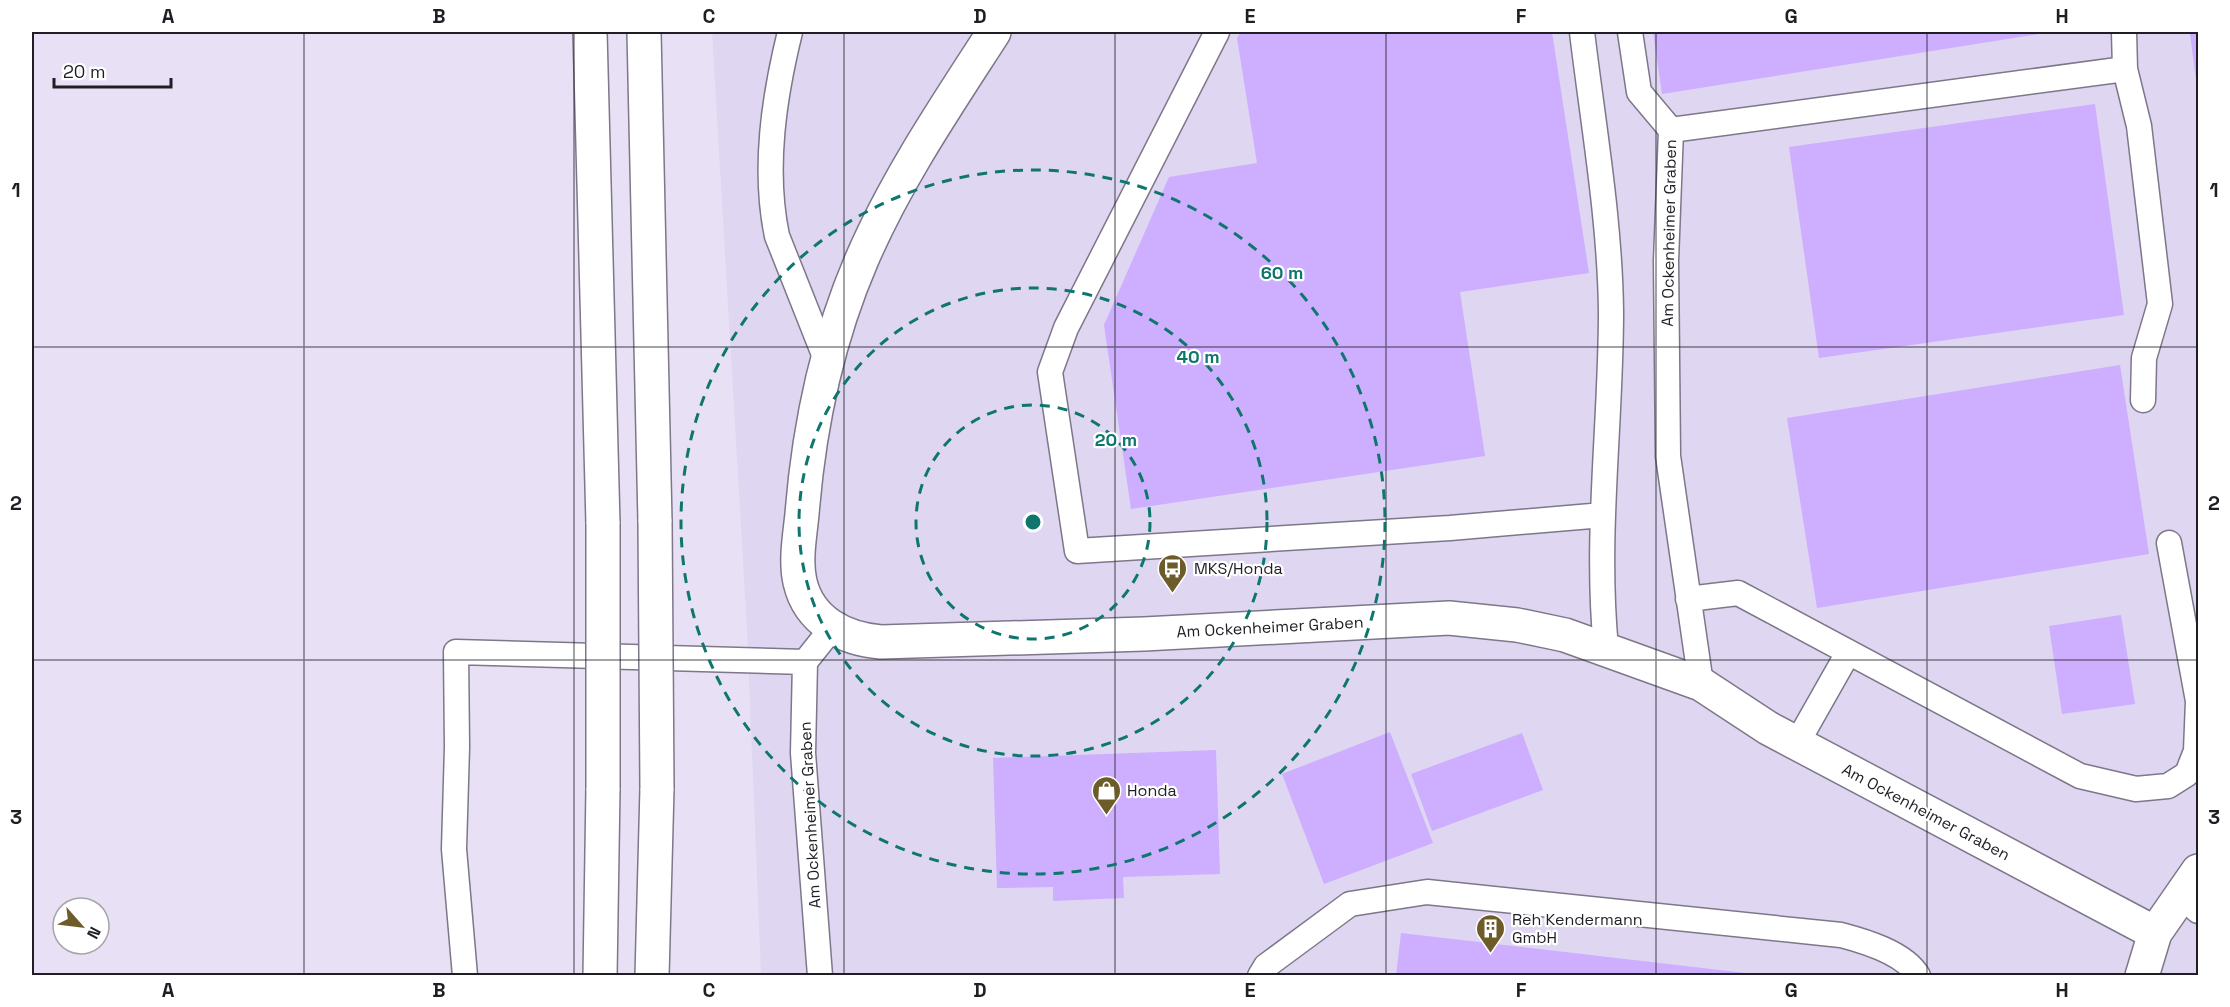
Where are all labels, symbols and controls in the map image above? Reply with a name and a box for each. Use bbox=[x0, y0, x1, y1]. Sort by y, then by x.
text: A bbox=[162, 3, 175, 29]
text: B bbox=[432, 3, 446, 29]
text: C bbox=[703, 3, 716, 29]
text: D bbox=[973, 3, 987, 29]
text: E bbox=[1244, 3, 1256, 29]
text: F bbox=[1516, 3, 1527, 29]
text: G bbox=[1784, 3, 1798, 29]
text: H bbox=[2055, 3, 2069, 29]
scale bar bbox=[54, 51, 171, 89]
text: 20 m bbox=[63, 60, 106, 83]
street label: Am Ockenheimer Graben bbox=[1657, 139, 1681, 327]
text: 1 bbox=[11, 177, 21, 203]
text: 1 bbox=[2209, 177, 2219, 203]
text: 60 m bbox=[1261, 261, 1303, 284]
text: 40 m bbox=[1176, 345, 1220, 368]
text: 20 m bbox=[1095, 428, 1137, 451]
text: 2 bbox=[10, 490, 22, 516]
text: 2 bbox=[2208, 490, 2220, 516]
centre of rings bbox=[1023, 512, 1043, 532]
bus stop icon: MKS/Honda bbox=[1157, 552, 1189, 594]
place label: MKS/Honda bbox=[1194, 558, 1283, 579]
street label: Am Ockenheimer Graben bbox=[1176, 612, 1364, 642]
street label: Am Ockenheimer Graben bbox=[795, 721, 825, 909]
street label: Am Ockenheimer Graben bbox=[1838, 759, 2014, 865]
shop icon: Honda bbox=[1090, 774, 1122, 816]
place label: Honda bbox=[1127, 780, 1177, 801]
text: 3 bbox=[10, 804, 22, 830]
text: 3 bbox=[2208, 804, 2220, 830]
north arrow bbox=[51, 896, 111, 956]
place label: Reh Kendermann GmbH bbox=[1512, 909, 1643, 948]
building icon: Reh Kendermann GmbH bbox=[1475, 912, 1507, 954]
text: N bbox=[82, 923, 106, 942]
text: A bbox=[162, 977, 175, 1003]
text: B bbox=[432, 977, 446, 1003]
text: C bbox=[703, 977, 716, 1003]
text: D bbox=[973, 977, 987, 1003]
text: E bbox=[1244, 977, 1256, 1003]
text: F bbox=[1516, 977, 1527, 1003]
text: G bbox=[1784, 977, 1798, 1003]
text: H bbox=[2055, 977, 2069, 1003]

